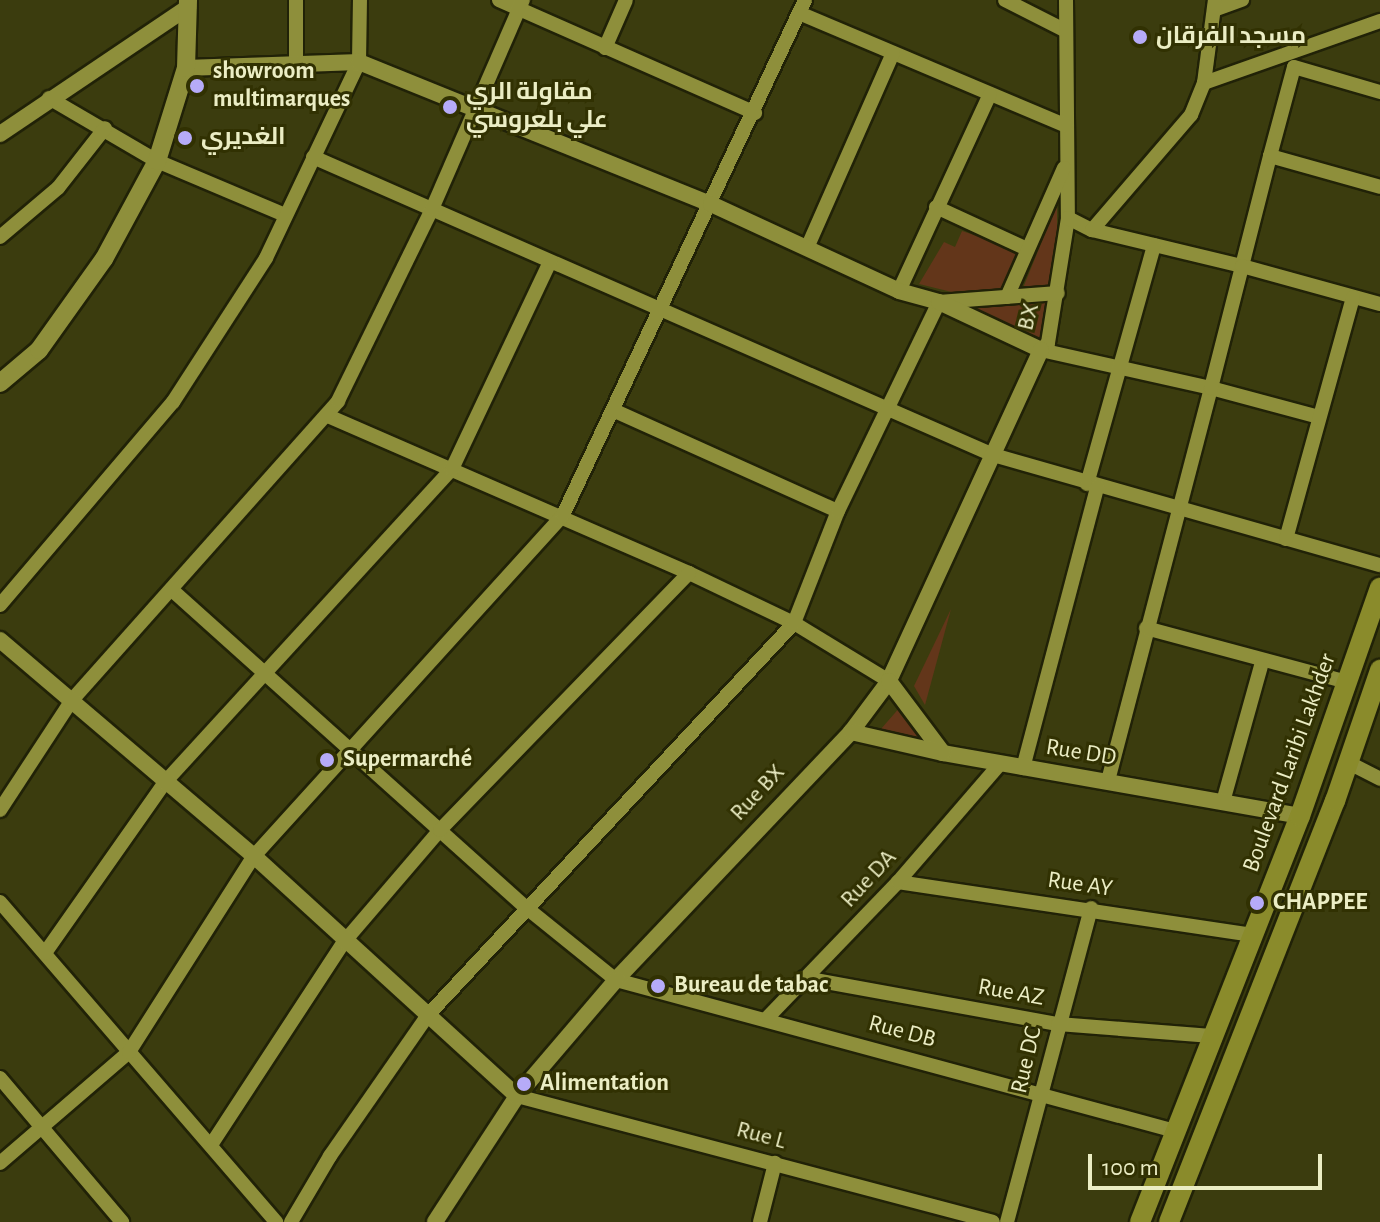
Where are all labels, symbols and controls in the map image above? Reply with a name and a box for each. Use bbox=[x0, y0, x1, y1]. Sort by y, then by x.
place label: مسجد الفرقان bbox=[1156, 23, 1306, 51]
marker: مسجد الفرقان bbox=[1131, 28, 1149, 46]
place label: showroom multimarques bbox=[213, 58, 350, 114]
marker: showroom multimarques bbox=[188, 77, 206, 95]
place label: مقاولة الري علي بلعروسي bbox=[466, 79, 608, 135]
marker: مقاولة الري علي بلعروسي bbox=[441, 98, 459, 116]
place label: الغديري bbox=[201, 124, 286, 152]
marker: الغديري bbox=[176, 129, 194, 147]
street label: BX bbox=[1012, 300, 1046, 334]
street label: Boulevard Laribi Lakhder bbox=[1237, 650, 1343, 876]
street label: Rue DD bbox=[1044, 733, 1118, 773]
place label: Supermarché bbox=[343, 746, 472, 774]
marker: Supermarché bbox=[318, 751, 336, 769]
street label: Rue BX bbox=[725, 759, 791, 827]
street label: Rue DA bbox=[835, 844, 903, 914]
street label: Rue AY bbox=[1046, 866, 1114, 904]
place label: CHAPPEE bbox=[1273, 889, 1367, 917]
marker: CHAPPEE bbox=[1248, 894, 1266, 912]
place label: Bureau de tabac bbox=[674, 972, 828, 1000]
street label: Rue AZ bbox=[976, 973, 1046, 1013]
marker: Bureau de tabac bbox=[649, 977, 667, 995]
street label: Rue DB bbox=[865, 1009, 939, 1055]
street label: Rue DC bbox=[1005, 1024, 1049, 1096]
place label: Alimentation bbox=[540, 1070, 669, 1098]
marker: Alimentation bbox=[515, 1075, 533, 1093]
street label: Rue L bbox=[733, 1116, 789, 1156]
scale bar bbox=[1092, 1138, 1326, 1188]
text: 100 m bbox=[1102, 1156, 1159, 1180]

